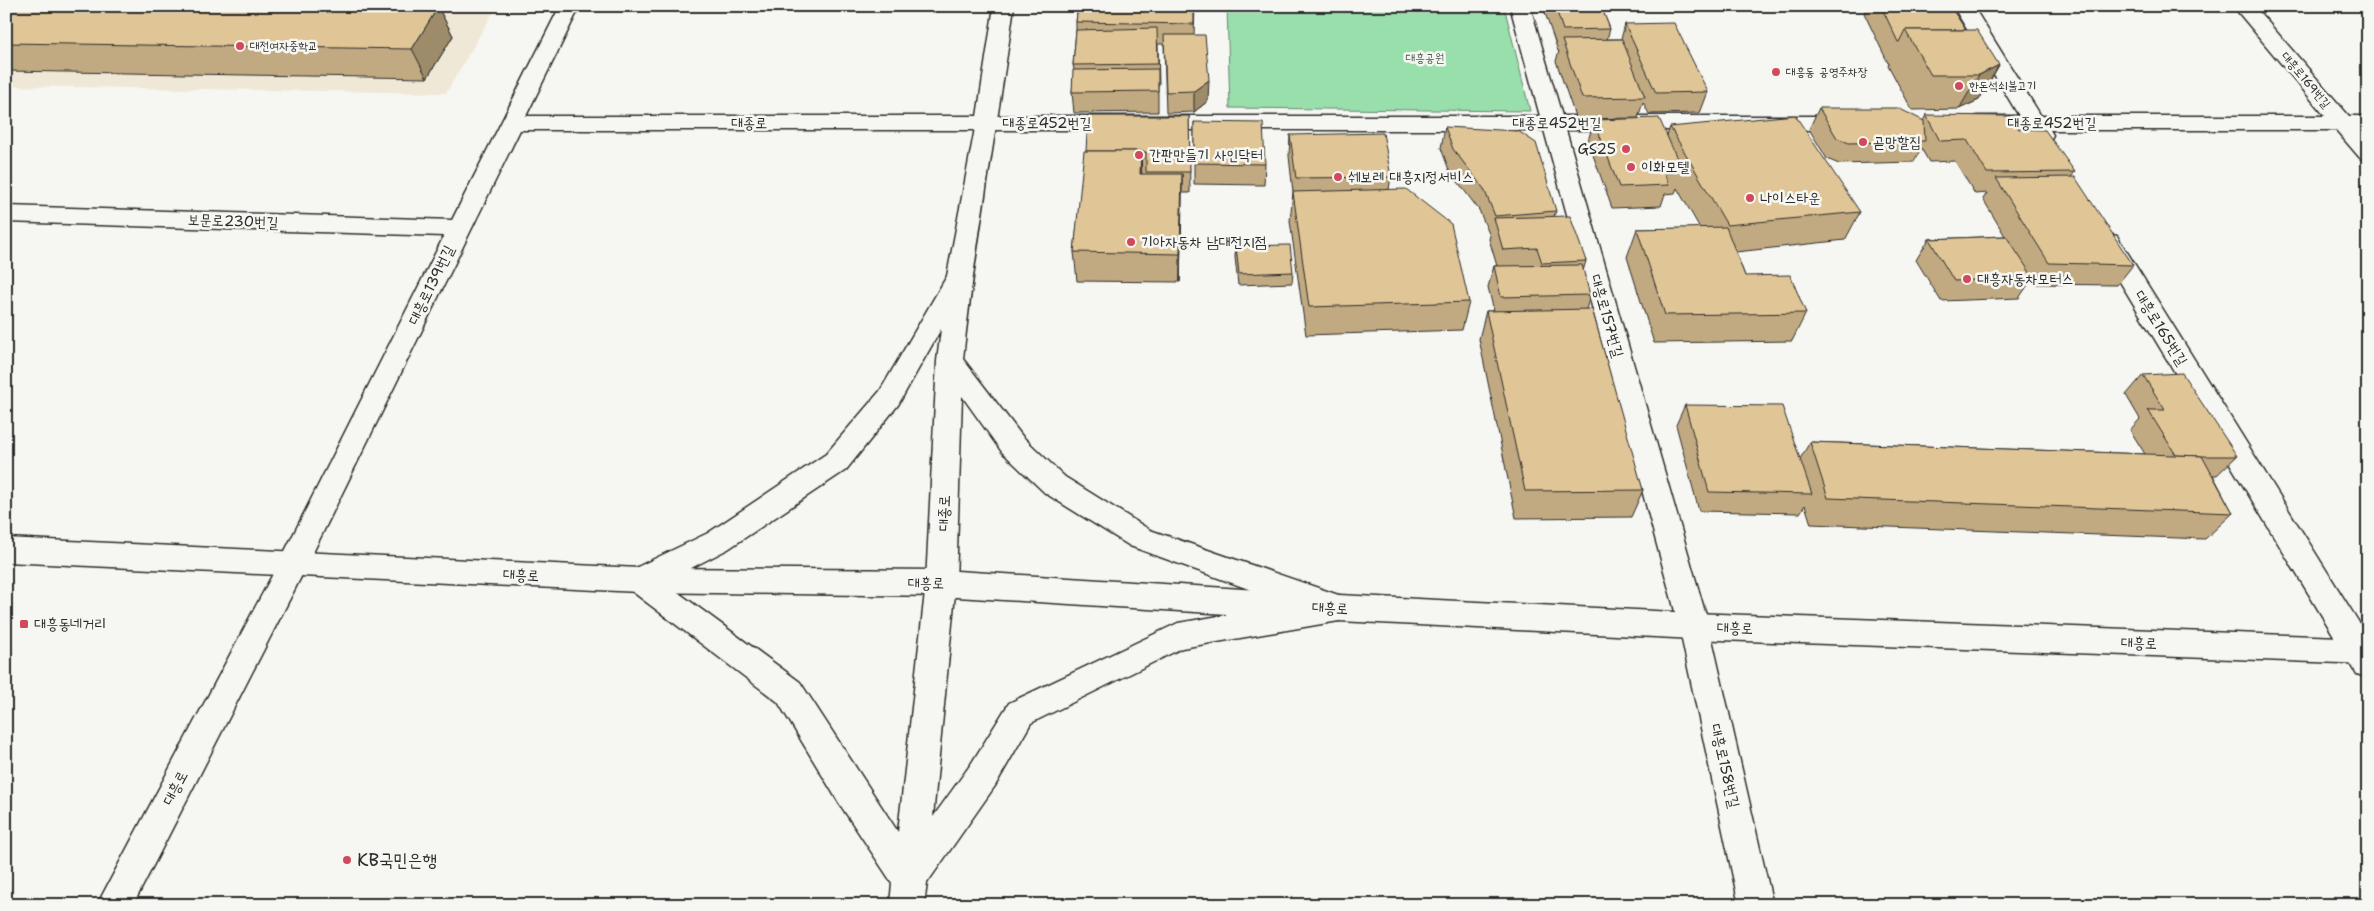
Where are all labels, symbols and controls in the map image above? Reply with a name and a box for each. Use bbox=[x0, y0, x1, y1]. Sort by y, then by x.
place label: 대전여자중학교 bbox=[250, 38, 318, 54]
marker: 대전여자중학교 bbox=[234, 40, 246, 52]
street label: 대흥로169번길 bbox=[2278, 49, 2334, 112]
park label: 대흥공원 bbox=[1406, 50, 1444, 66]
place label: 대흥동 공영주차장 bbox=[1786, 64, 1868, 80]
marker: 대흥동 공영주차장 bbox=[1770, 66, 1782, 78]
place label: 한돈석쇠불고기 bbox=[1969, 78, 2037, 94]
marker: 한돈석쇠불고기 bbox=[1953, 80, 1965, 92]
street label: 대종로 bbox=[731, 113, 767, 133]
street label: 대종로452번길 bbox=[1002, 113, 1092, 133]
street label: 대종로452번길 bbox=[1512, 113, 1602, 133]
street label: 대종로452번길 bbox=[2007, 113, 2097, 133]
place label: 곧망할집 bbox=[1873, 132, 1921, 152]
marker: 곧망할집 bbox=[1857, 136, 1869, 148]
place label: GS25 bbox=[1577, 139, 1616, 159]
marker: GS25 bbox=[1620, 143, 1632, 155]
place label: 간판만들기 사인닥터 bbox=[1149, 145, 1263, 165]
marker: 간판만들기 사인닥터 bbox=[1133, 149, 1145, 161]
place label: 이화모텔 bbox=[1641, 157, 1689, 177]
marker: 이화모텔 bbox=[1625, 161, 1637, 173]
place label: 쉐보레 대흥지정서비스 bbox=[1348, 167, 1474, 187]
marker: 쉐보레 대흥지정서비스 bbox=[1332, 171, 1344, 183]
place label: 나이스타운 bbox=[1760, 188, 1820, 208]
marker: 나이스타운 bbox=[1744, 192, 1756, 204]
street label: 보문로230번길 bbox=[187, 209, 279, 233]
place label: 기아자동차 남대전지점 bbox=[1141, 232, 1267, 252]
marker: 기아자동차 남대전지점 bbox=[1125, 236, 1137, 248]
street label: 대흥로139번길 bbox=[403, 242, 459, 328]
place label: 대흥자동차모터스 bbox=[1977, 269, 2074, 289]
street label: 대흥로157번길 bbox=[1586, 272, 1628, 360]
marker: 대흥자동차모터스 bbox=[1961, 273, 1973, 285]
street label: 대흥로165번길 bbox=[2130, 287, 2192, 369]
street label: 대종로 bbox=[933, 495, 955, 531]
street label: 대흥로 bbox=[502, 564, 540, 586]
street label: 대흥로 bbox=[908, 573, 944, 593]
street label: 대흥로 bbox=[1311, 597, 1349, 619]
place label: 대흥동네거리 bbox=[34, 614, 106, 634]
street label: 대흥로 bbox=[1717, 617, 1753, 639]
marker: 대흥동네거리 bbox=[18, 618, 30, 630]
street label: 대흥로 bbox=[2121, 632, 2157, 654]
street label: 대흥로158번길 bbox=[1706, 722, 1744, 810]
street label: 대흥로 bbox=[158, 767, 192, 809]
place label: KB국민은행 bbox=[357, 848, 437, 872]
marker: KB국민은행 bbox=[341, 854, 353, 866]

